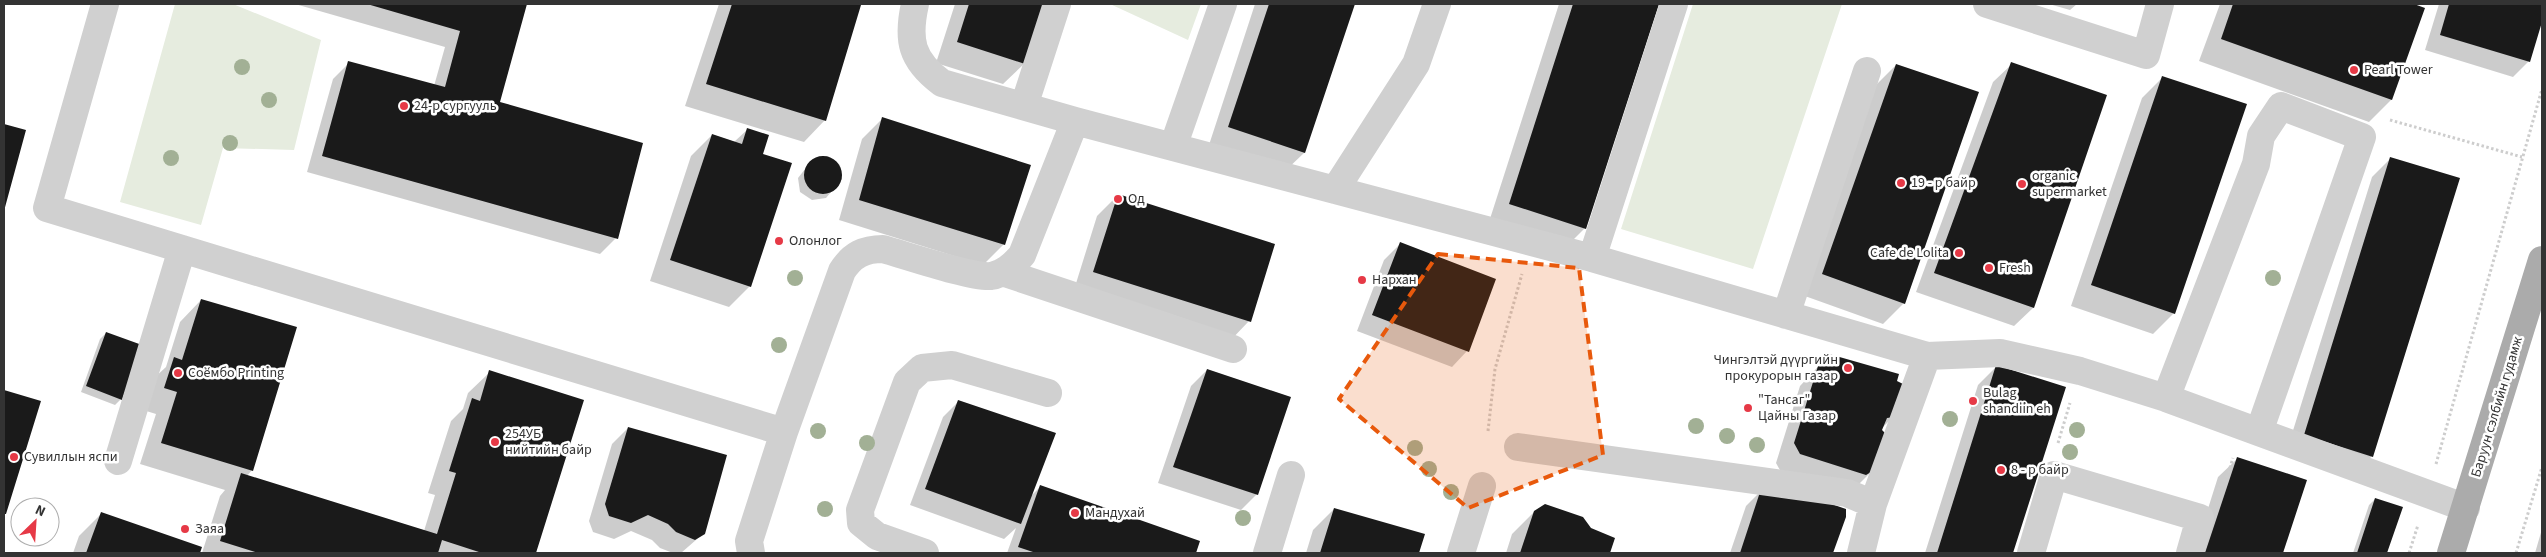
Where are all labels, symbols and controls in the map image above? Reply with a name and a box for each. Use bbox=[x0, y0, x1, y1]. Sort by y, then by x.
place label: Pearl Tower bbox=[2364, 60, 2433, 80]
marker: Pearl Tower bbox=[2348, 64, 2360, 76]
place label: 24-р сургууль bbox=[414, 96, 497, 116]
marker: 24-р сургууль bbox=[398, 100, 410, 112]
place label: organic supermarket bbox=[2032, 166, 2107, 202]
place label: 19 - р байр bbox=[1911, 173, 1976, 193]
marker: 19 - р байр bbox=[1895, 177, 1907, 189]
marker: organic supermarket bbox=[2016, 178, 2028, 190]
place label: Од bbox=[1128, 189, 1145, 209]
marker: Од bbox=[1112, 193, 1124, 205]
place label: Олонлог bbox=[789, 231, 842, 251]
marker: Олонлог bbox=[773, 235, 785, 247]
place label: Cafe de Lolita bbox=[1870, 243, 1949, 263]
marker: Cafe de Lolita bbox=[1953, 247, 1965, 259]
place label: Fresh bbox=[1999, 258, 2031, 278]
marker: Fresh bbox=[1983, 262, 1995, 274]
place label: Нархан bbox=[1372, 270, 1417, 290]
marker: Нархан bbox=[1356, 274, 1368, 286]
street label: Баруун сэлбийн гудамж bbox=[2466, 334, 2528, 480]
place label: Чингэлтэй дүүргийн прокурорын газар bbox=[1713, 350, 1838, 386]
marker: Чингэлтэй дүүргийн прокурорын газар bbox=[1842, 362, 1854, 374]
place label: Соёмбо Printing bbox=[188, 363, 284, 383]
marker: Соёмбо Printing bbox=[172, 367, 184, 379]
place label: Bulag shandiin eh bbox=[1983, 383, 2051, 419]
place label: "Тансаг" Цайны Газар bbox=[1758, 390, 1836, 426]
marker: Bulag shandiin eh bbox=[1967, 395, 1979, 407]
marker: "Тансаг" Цайны Газар bbox=[1742, 402, 1754, 414]
place label: 254УБ нийтийн байр bbox=[505, 424, 592, 460]
marker: 254УБ нийтийн байр bbox=[489, 436, 501, 448]
place label: Сувиллын яспи bbox=[24, 447, 118, 467]
marker: Сувиллын яспи bbox=[8, 451, 20, 463]
place label: 8 - р байр bbox=[2011, 460, 2069, 480]
marker: 8 - р байр bbox=[1995, 464, 2007, 476]
north arrow bbox=[10, 497, 60, 547]
text: N bbox=[32, 500, 49, 522]
place label: Мандухай bbox=[1085, 503, 1145, 523]
marker: Мандухай bbox=[1069, 507, 1081, 519]
place label: Заяа bbox=[195, 519, 224, 539]
marker: Заяа bbox=[179, 523, 191, 535]

